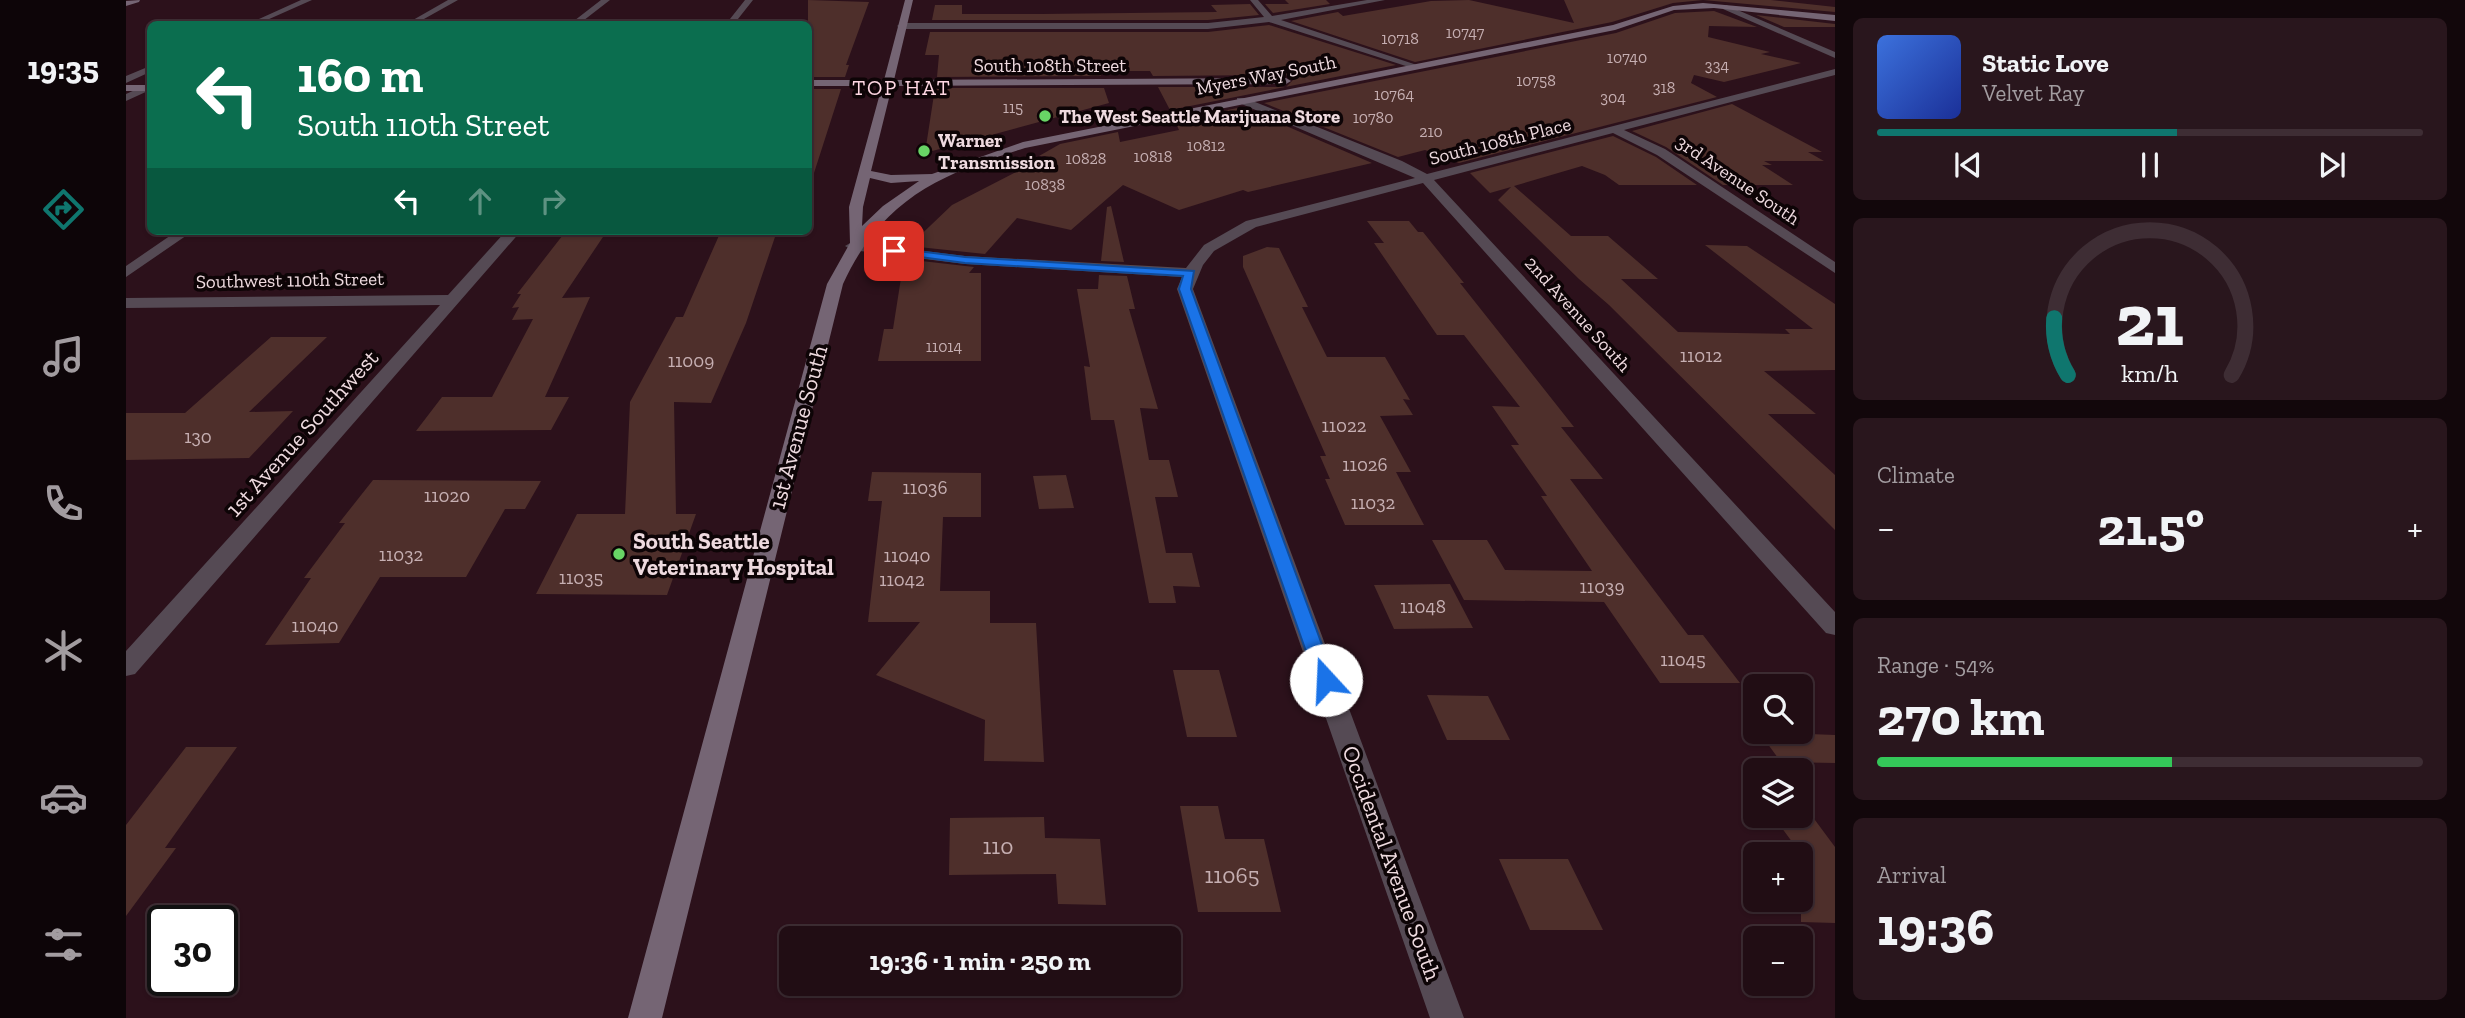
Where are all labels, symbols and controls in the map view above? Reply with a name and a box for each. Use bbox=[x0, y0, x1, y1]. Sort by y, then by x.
house number: 10747 bbox=[1446, 23, 1485, 42]
house number: 10718 bbox=[1381, 29, 1419, 48]
text: 160 m bbox=[297, 46, 423, 105]
text: Static Love bbox=[1982, 47, 2109, 79]
house number: 10740 bbox=[1607, 48, 1647, 67]
text: 19:35 bbox=[27, 49, 99, 87]
icon: left bbox=[182, 49, 273, 140]
street label: Myers Way South bbox=[1194, 50, 1338, 100]
street label: South 108th Street bbox=[974, 54, 1126, 77]
house number: 334 bbox=[1705, 56, 1730, 75]
house number: 10758 bbox=[1516, 71, 1556, 90]
district label: TOP HAT bbox=[852, 75, 952, 100]
house number: 318 bbox=[1653, 78, 1675, 97]
text: Velvet Ray bbox=[1982, 79, 2084, 107]
house number: 10764 bbox=[1374, 85, 1414, 104]
house number: 304 bbox=[1600, 88, 1626, 107]
house number: 115 bbox=[1003, 98, 1023, 117]
place label: The West Seattle Marijuana Store bbox=[1059, 105, 1340, 128]
text: South 110th Street bbox=[297, 106, 549, 144]
marker: The West Seattle Marijuana Store bbox=[1037, 108, 1053, 124]
house number: 10780 bbox=[1353, 108, 1393, 127]
street label: South 108th Place bbox=[1427, 112, 1573, 170]
house number: 210 bbox=[1419, 122, 1443, 141]
place label: Warner Transmission bbox=[938, 129, 1056, 174]
street label: 3rd Avenue South bbox=[1672, 130, 1804, 230]
house number: 10812 bbox=[1187, 136, 1225, 155]
marker: Warner Transmission bbox=[916, 143, 932, 159]
icon: previous bbox=[1949, 146, 1987, 184]
icon: pause bbox=[2131, 146, 2169, 184]
icon: next bbox=[2313, 146, 2351, 184]
house number: 10818 bbox=[1134, 147, 1172, 166]
house number: 10828 bbox=[1066, 149, 1106, 168]
house number: 10838 bbox=[1025, 175, 1065, 194]
icon: left bbox=[388, 182, 426, 220]
icon: ahead bbox=[461, 182, 499, 220]
icon: right bbox=[534, 182, 572, 220]
icon: directions bbox=[39, 185, 88, 234]
pin bbox=[864, 221, 924, 281]
icon: arrive bbox=[875, 232, 913, 270]
street label: 2nd Avenue South bbox=[1520, 251, 1636, 377]
street label: Southwest 110th Street bbox=[196, 267, 384, 293]
text: 21 bbox=[2116, 276, 2184, 364]
icon: music bbox=[39, 332, 88, 381]
house number: 11014 bbox=[926, 337, 963, 356]
street label: 1st Avenue South bbox=[763, 342, 833, 512]
street label: 1st Avenue Southwest bbox=[220, 343, 385, 522]
house number: 11012 bbox=[1680, 344, 1722, 367]
house number: 11009 bbox=[668, 349, 714, 372]
text: km/h bbox=[2121, 358, 2179, 388]
house number: 11022 bbox=[1321, 414, 1367, 437]
house number: 130 bbox=[184, 425, 212, 448]
house number: 11026 bbox=[1342, 453, 1388, 476]
text: Climate bbox=[1877, 461, 1955, 489]
house number: 11036 bbox=[903, 476, 947, 499]
icon: phone bbox=[39, 479, 88, 528]
house number: 11020 bbox=[424, 484, 470, 507]
house number: 11032 bbox=[1351, 491, 1395, 514]
text: 21.5° bbox=[2097, 496, 2204, 558]
text: − bbox=[1877, 505, 1895, 551]
text: + bbox=[2407, 505, 2423, 551]
place label: South Seattle Veterinary Hospital bbox=[633, 527, 834, 581]
house number: 11032 bbox=[379, 543, 423, 566]
house number: 11040 bbox=[884, 544, 930, 567]
marker: South Seattle Veterinary Hospital bbox=[611, 546, 627, 562]
house number: 11035 bbox=[559, 566, 603, 589]
house number: 11042 bbox=[879, 568, 925, 591]
house number: 11039 bbox=[1580, 575, 1624, 598]
house number: 11048 bbox=[1400, 595, 1446, 618]
house number: 11040 bbox=[292, 614, 338, 637]
icon: climate bbox=[39, 626, 88, 675]
position arrow bbox=[1289, 643, 1363, 717]
house number: 11045 bbox=[1660, 648, 1706, 671]
text: Range · 54% bbox=[1877, 651, 1994, 679]
map controls bbox=[1743, 674, 1813, 996]
button: search bbox=[1743, 674, 1813, 744]
text: 270 km bbox=[1877, 686, 2045, 748]
street label: Occidental Avenue South bbox=[1336, 742, 1448, 984]
button: layers bbox=[1743, 758, 1813, 828]
icon: car bbox=[39, 773, 88, 822]
house number: 110 bbox=[983, 832, 1013, 860]
button: + bbox=[1743, 842, 1813, 912]
house number: 11065 bbox=[1205, 861, 1259, 889]
text: Arrival bbox=[1877, 861, 1946, 889]
text: 19:36 bbox=[1877, 896, 1994, 958]
speed limit sign: 30 bbox=[147, 905, 238, 996]
icon: filters bbox=[39, 920, 88, 969]
button: − bbox=[1743, 926, 1813, 996]
text: 19:36 · 1 min · 250 m bbox=[869, 945, 1091, 977]

